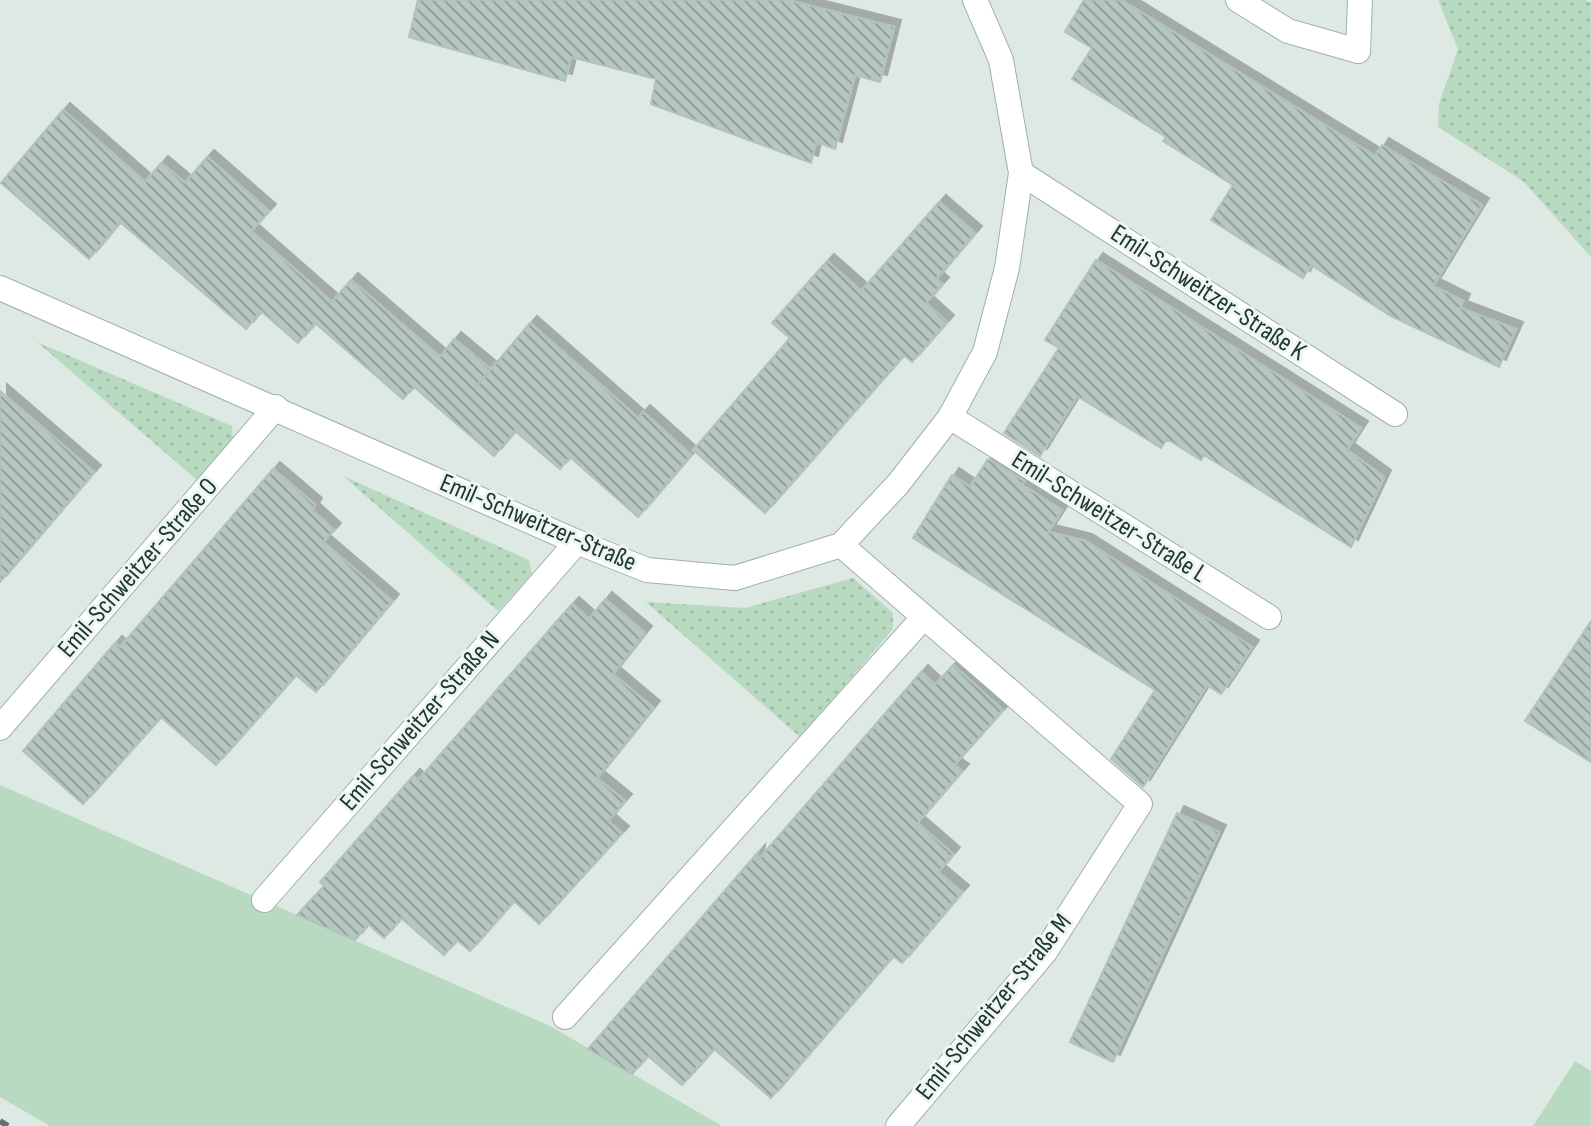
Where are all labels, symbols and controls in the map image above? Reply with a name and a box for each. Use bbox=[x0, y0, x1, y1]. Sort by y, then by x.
street label: Emil-Schweitzer-Straße K bbox=[1105, 218, 1312, 368]
street label: Emil-Schweitzer-Straße L bbox=[1006, 444, 1213, 590]
street label: Emil-Schweitzer-Straße bbox=[435, 468, 641, 578]
street label: Emil-Schweitzer-Straße O bbox=[52, 472, 224, 664]
street label: Emil-Schweitzer-Straße N bbox=[334, 625, 506, 817]
street label: Emil-Schweitzer-Straße M bbox=[910, 908, 1078, 1106]

